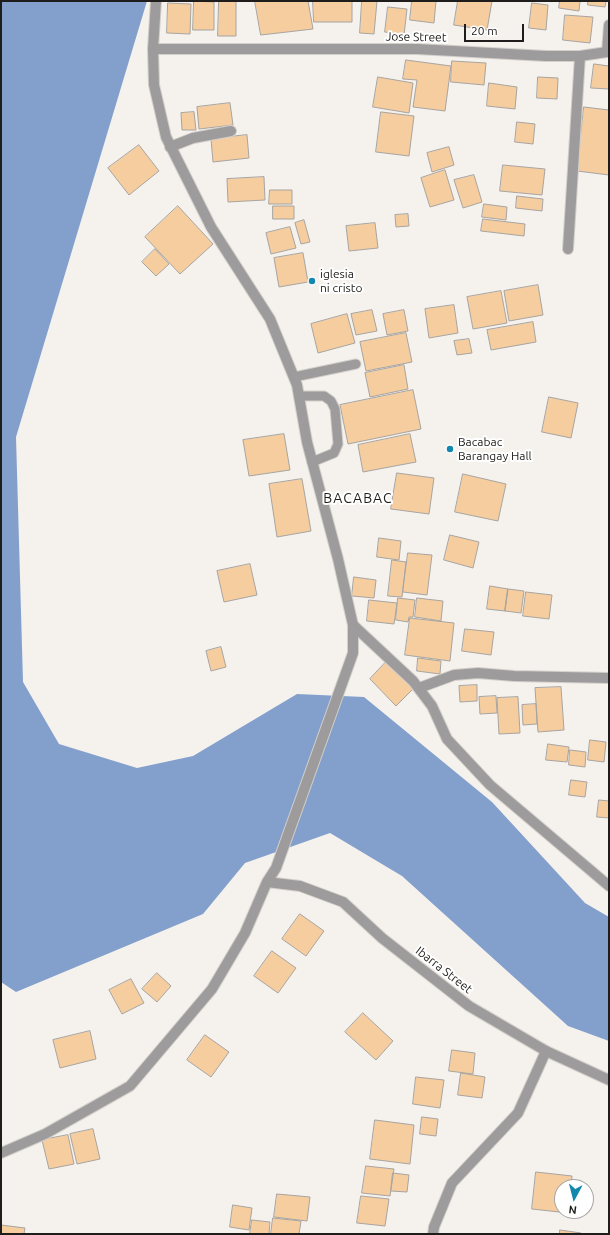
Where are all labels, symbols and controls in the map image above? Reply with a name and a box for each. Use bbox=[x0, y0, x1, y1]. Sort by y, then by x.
scale bar bbox=[466, 16, 526, 42]
text: 20 m bbox=[471, 24, 498, 37]
street label: Jose Street bbox=[385, 29, 447, 45]
place label: iglesia ni cristo bbox=[320, 267, 362, 295]
marker: iglesia ni cristo bbox=[307, 276, 317, 286]
place label: Bacabac Barangay Hall bbox=[458, 435, 532, 463]
marker: Bacabac Barangay Hall bbox=[445, 444, 455, 454]
district label: BACABAC bbox=[323, 490, 393, 506]
street label: Ibarra Street bbox=[413, 943, 475, 997]
north arrow bbox=[554, 1179, 594, 1219]
text: N bbox=[568, 1203, 577, 1216]

